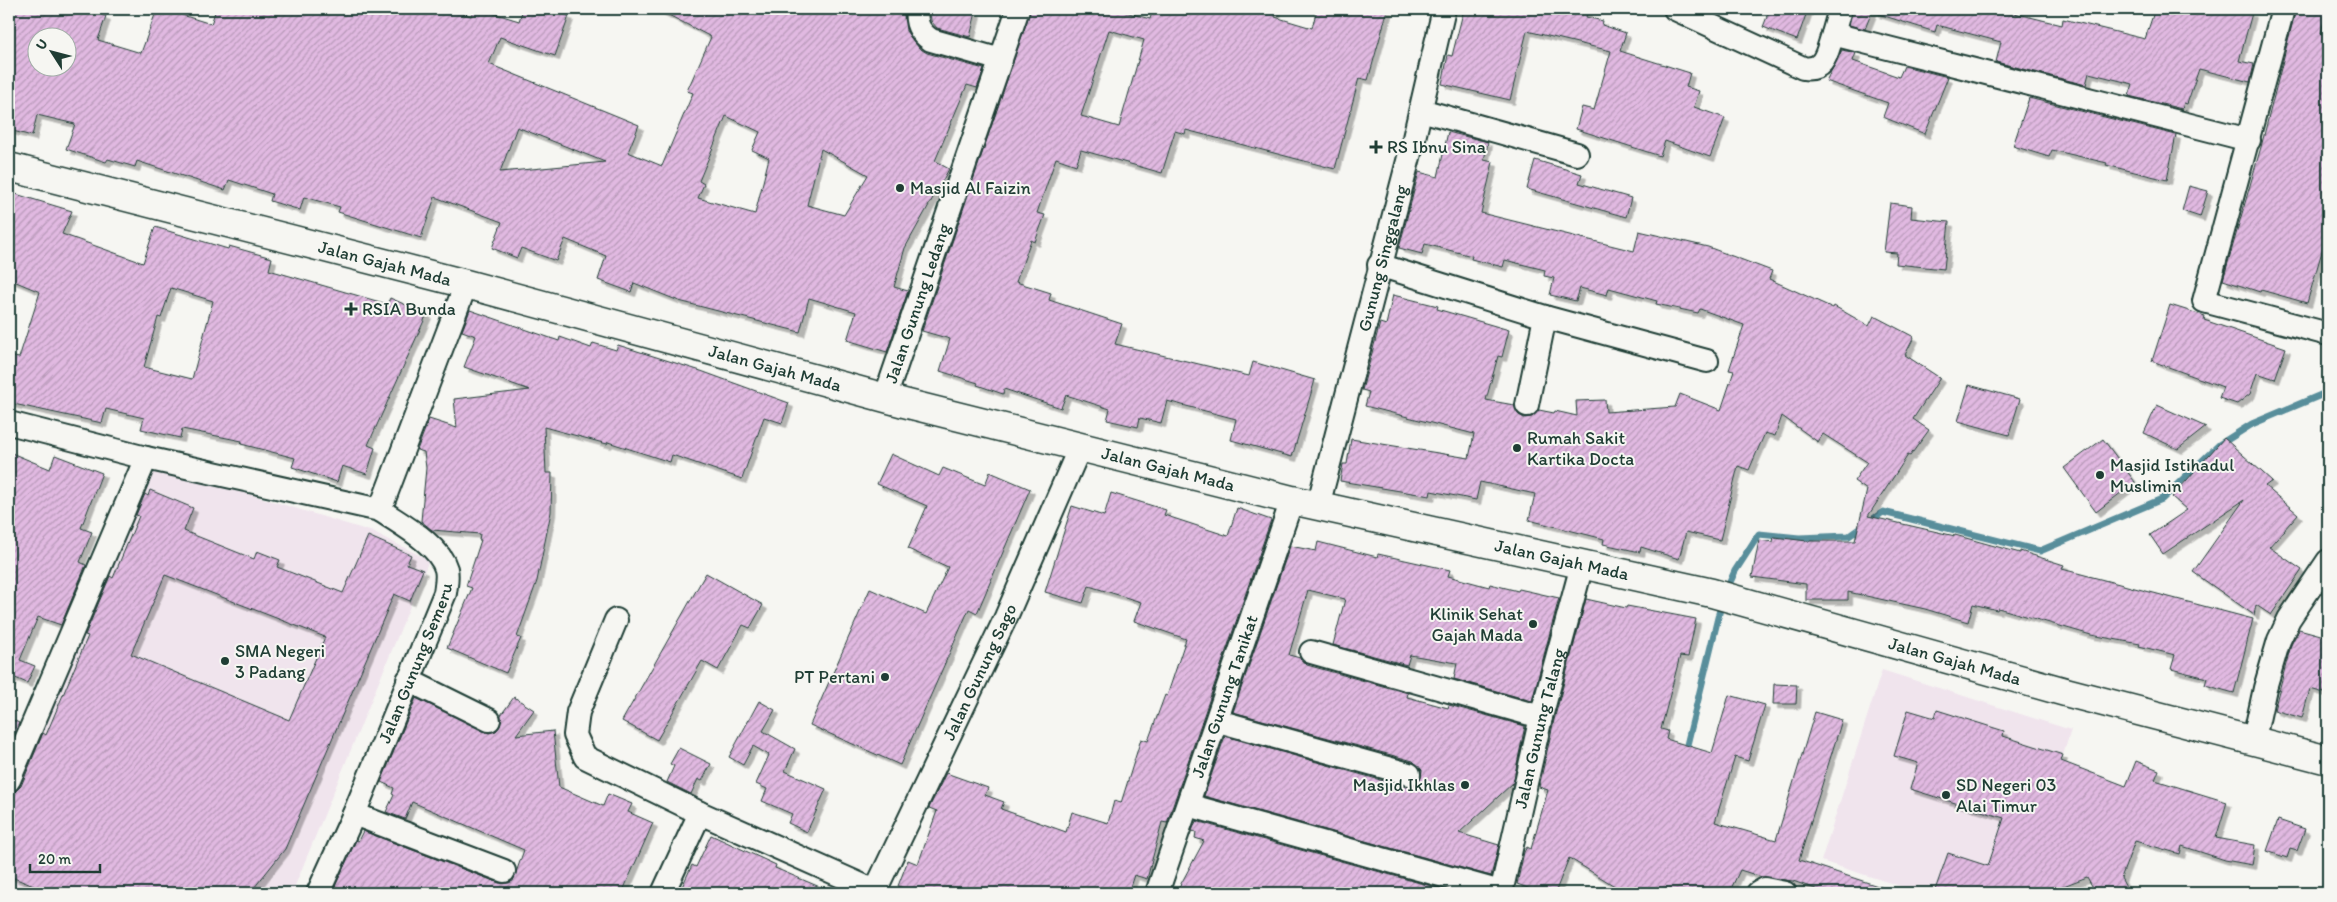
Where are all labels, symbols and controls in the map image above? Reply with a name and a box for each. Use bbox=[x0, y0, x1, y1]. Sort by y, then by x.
north arrow bbox=[28, 28, 78, 78]
text: U bbox=[32, 36, 51, 53]
place label: RS Ibnu Sina bbox=[1387, 136, 1487, 158]
marker: RS Ibnu Sina bbox=[1369, 140, 1383, 154]
place label: Masjid Al Faizin bbox=[910, 177, 1031, 199]
marker: Masjid Al Faizin bbox=[894, 182, 906, 194]
street label: Gunung Singgalang bbox=[1353, 182, 1412, 334]
street label: Jalan Gunung Ledang bbox=[880, 220, 955, 386]
street label: Jalan Gajah Mada bbox=[316, 236, 454, 291]
place label: RSIA Bunda bbox=[362, 298, 456, 320]
marker: RSIA Bunda bbox=[344, 302, 358, 316]
street label: Jalan Gajah Mada bbox=[706, 339, 845, 397]
place label: Rumah Sakit Kartika Docta bbox=[1527, 427, 1634, 470]
street label: Jalan Gajah Mada bbox=[1099, 442, 1238, 496]
marker: Rumah Sakit Kartika Docta bbox=[1511, 442, 1523, 454]
place label: Masjid Istihadul Muslimin bbox=[2110, 454, 2234, 497]
marker: Masjid Istihadul Muslimin bbox=[2094, 469, 2106, 481]
street label: Jalan Gajah Mada bbox=[1493, 534, 1632, 585]
street label: Jalan Gunung Semeru bbox=[373, 582, 457, 746]
street label: Jalan Gunung Sago bbox=[938, 600, 1021, 744]
place label: Klinik Sehat Gajah Mada bbox=[1430, 603, 1524, 646]
street label: Jalan Gunung Tanikat bbox=[1186, 612, 1263, 781]
marker: Klinik Sehat Gajah Mada bbox=[1527, 618, 1539, 630]
street label: Jalan Gajah Mada bbox=[1886, 632, 2024, 690]
place label: SMA Negeri 3 Padang bbox=[235, 640, 325, 683]
street label: Jalan Gunung Talang bbox=[1510, 645, 1570, 811]
marker: SMA Negeri 3 Padang bbox=[219, 655, 231, 667]
place label: PT Pertani bbox=[794, 666, 875, 688]
marker: PT Pertani bbox=[879, 671, 891, 683]
place label: Masjid Ikhlas bbox=[1353, 774, 1455, 796]
place label: SD Negeri 03 Alai Timur bbox=[1956, 774, 2057, 817]
marker: Masjid Ikhlas bbox=[1459, 779, 1471, 791]
marker: SD Negeri 03 Alai Timur bbox=[1940, 789, 1952, 801]
scale bar bbox=[30, 842, 100, 874]
text: 20 m bbox=[38, 850, 72, 868]

